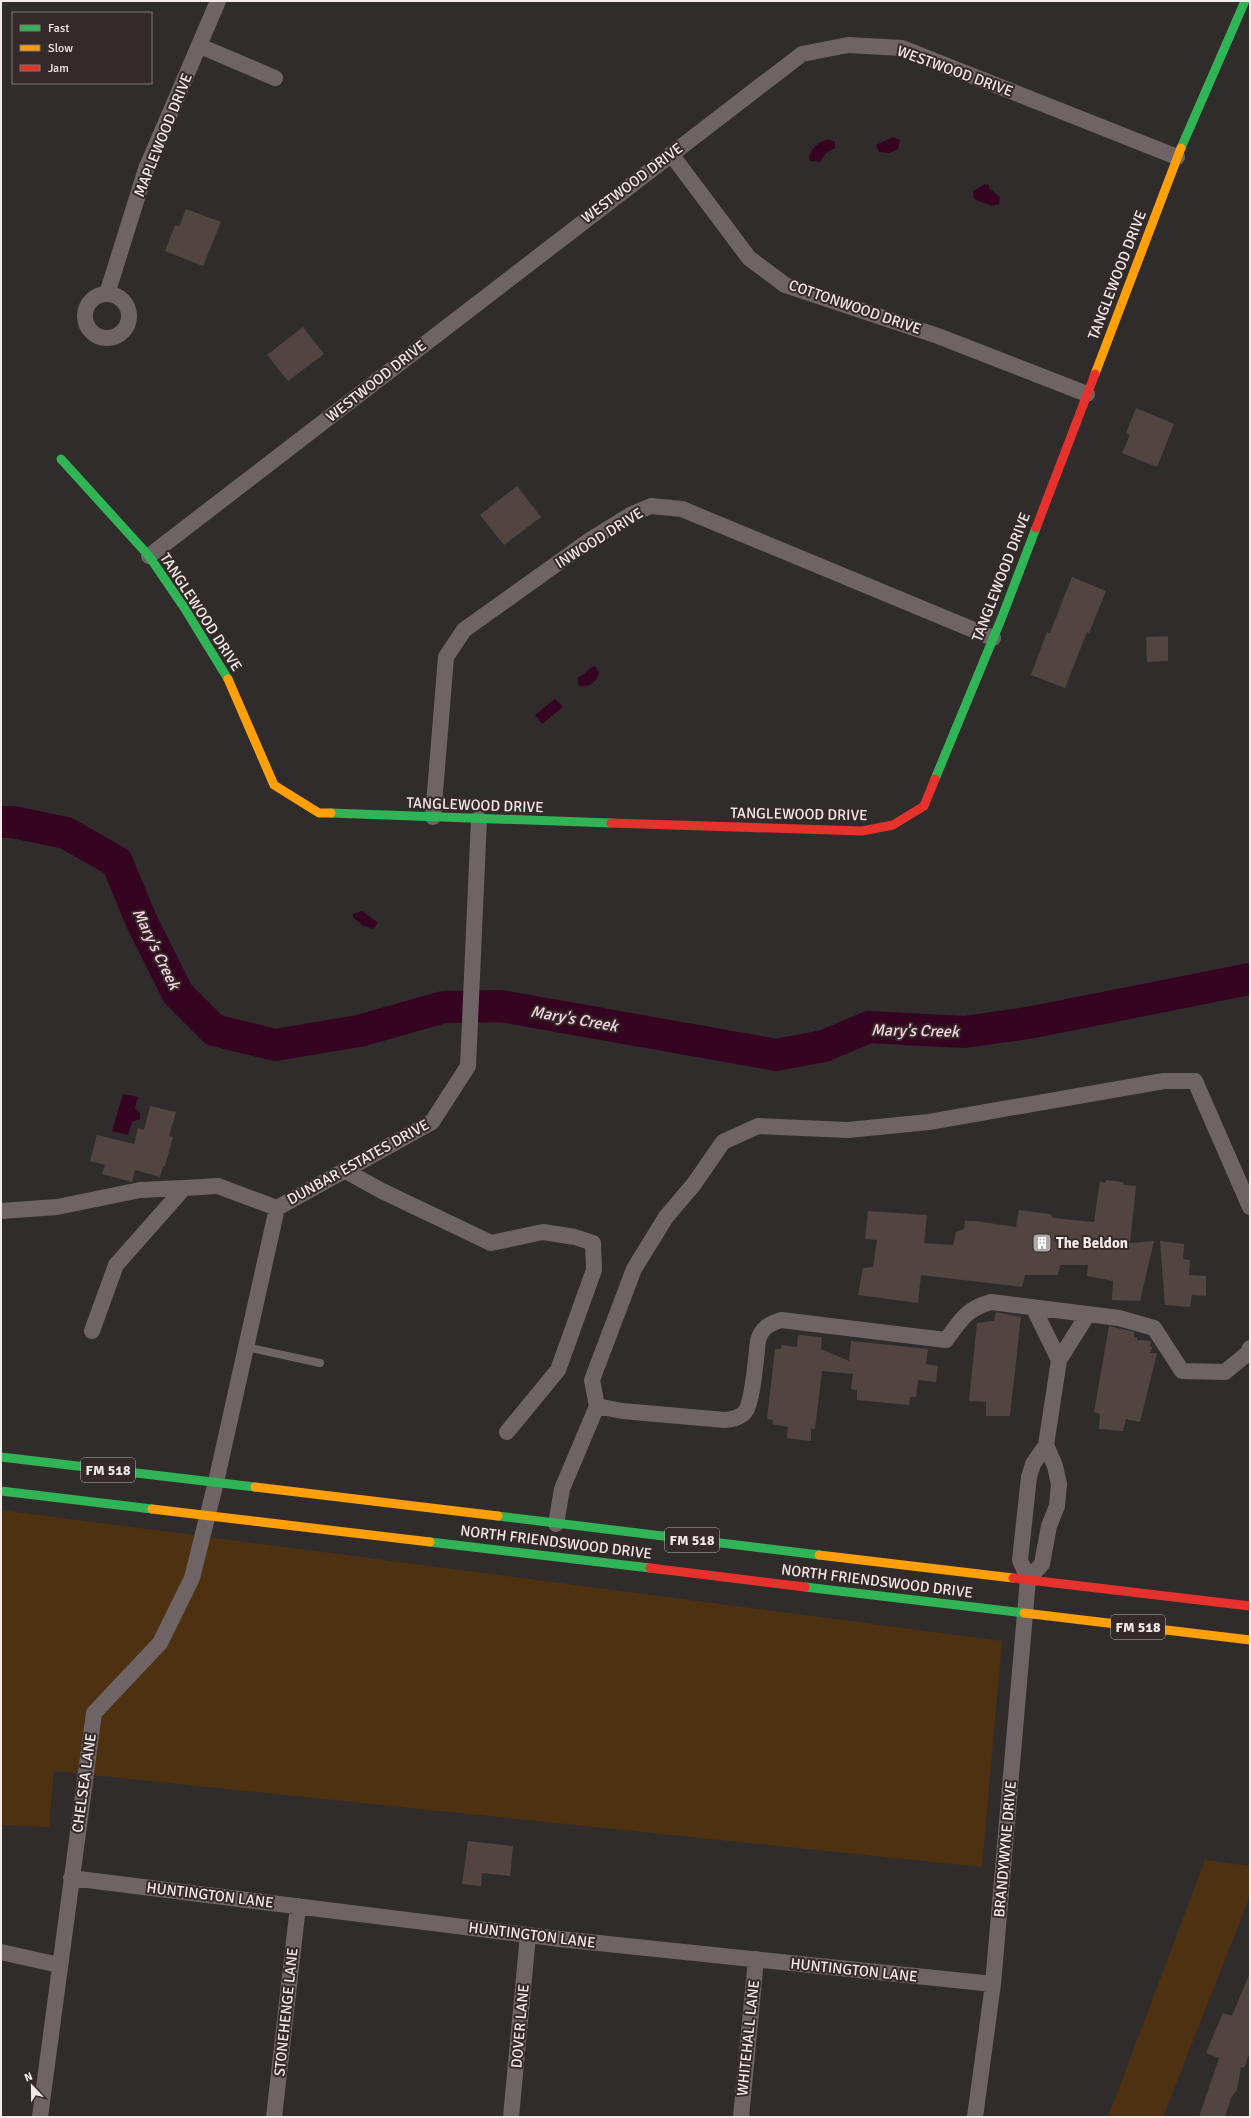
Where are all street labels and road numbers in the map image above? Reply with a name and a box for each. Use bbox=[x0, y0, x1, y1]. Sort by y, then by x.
street label: WESTWOOD DRIVE bbox=[895, 42, 1015, 100]
street label: MAPLEWOOD DRIVE bbox=[130, 71, 196, 199]
street label: WESTWOOD DRIVE bbox=[578, 139, 686, 227]
street label: TANGLEWOOD DRIVE bbox=[1084, 208, 1150, 342]
street label: COTTONWOOD DRIVE bbox=[786, 276, 924, 338]
street label: WESTWOOD DRIVE bbox=[322, 336, 430, 426]
street label: INWOOD DRIVE bbox=[552, 504, 646, 572]
street label: TANGLEWOOD DRIVE bbox=[968, 510, 1034, 644]
street label: TANGLEWOOD DRIVE bbox=[156, 550, 246, 674]
street label: TANGLEWOOD DRIVE bbox=[406, 794, 544, 816]
street label: TANGLEWOOD DRIVE bbox=[730, 804, 868, 824]
street label: DUNBAR ESTATES DRIVE bbox=[284, 1115, 432, 1209]
road number: FM 518 bbox=[81, 1458, 135, 1482]
street label: NORTH FRIENDSWOOD DRIVE bbox=[459, 1521, 653, 1563]
road number: FM 518 bbox=[665, 1528, 719, 1552]
street label: NORTH FRIENDSWOOD DRIVE bbox=[780, 1560, 974, 1602]
road number: FM 518 bbox=[1111, 1615, 1165, 1639]
street label: CHELSEA LANE bbox=[68, 1732, 100, 1834]
street label: BRANDYWYNE DRIVE bbox=[990, 1780, 1020, 1918]
street label: HUNTINGTON LANE bbox=[145, 1878, 275, 1912]
street label: HUNTINGTON LANE bbox=[467, 1918, 597, 1952]
street label: STONEHENGE LANE bbox=[270, 1947, 302, 2077]
street label: HUNTINGTON LANE bbox=[789, 1954, 919, 1986]
street label: WHITEHALL LANE bbox=[733, 1979, 763, 2097]
street label: DOVER LANE bbox=[507, 1983, 533, 2069]

